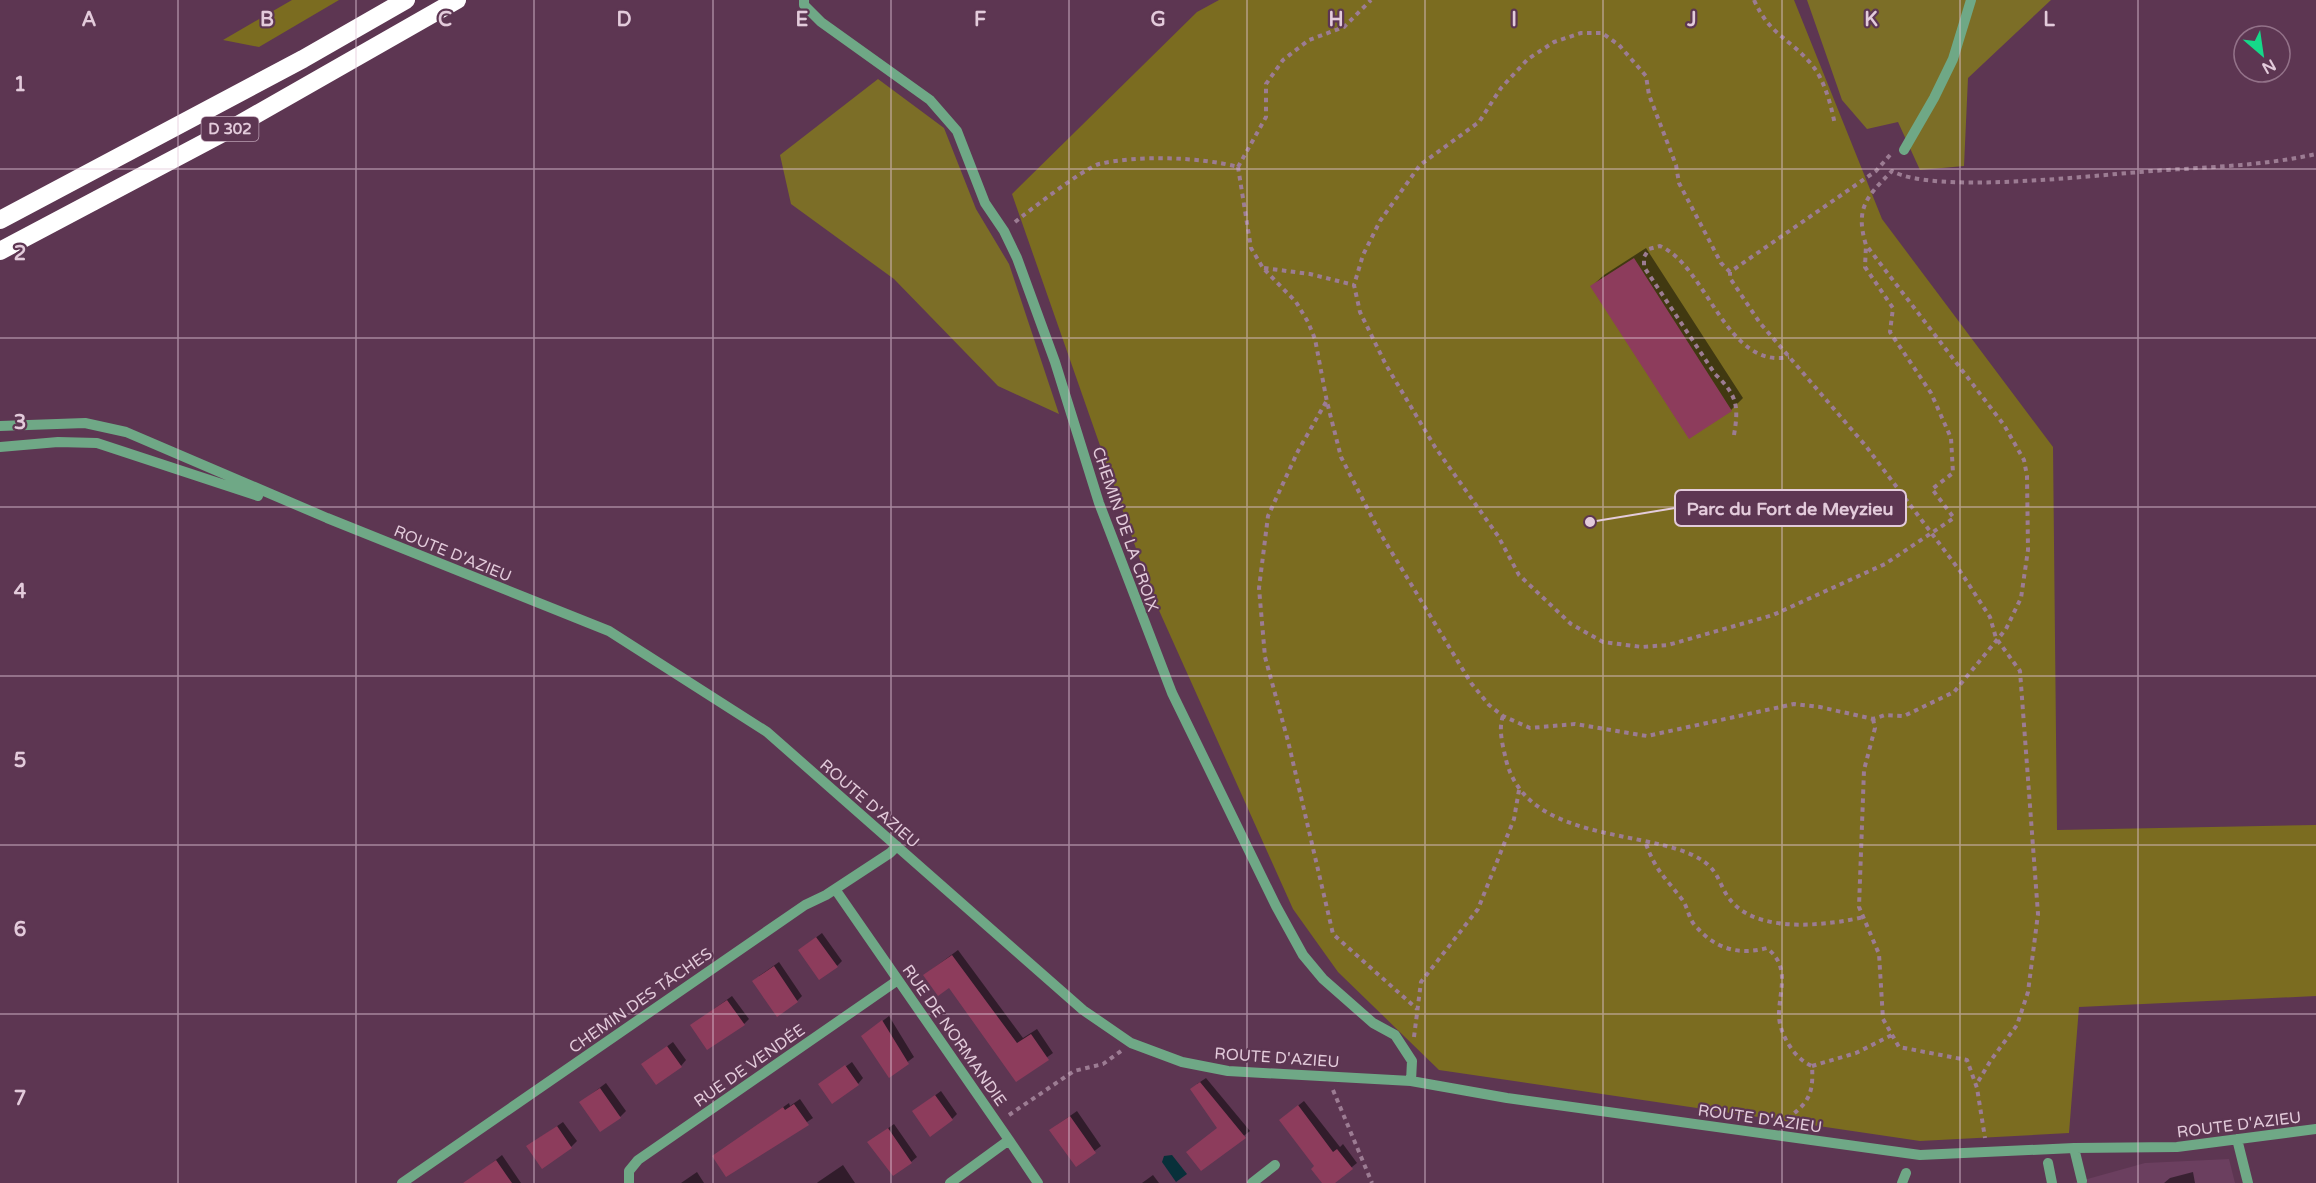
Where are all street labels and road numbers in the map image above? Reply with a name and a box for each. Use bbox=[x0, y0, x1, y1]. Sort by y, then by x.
road number: D 302 bbox=[202, 117, 258, 141]
street label: CHEMIN DE LA CROIX bbox=[1088, 444, 1163, 614]
street label: ROUTE D'AZIEU bbox=[391, 521, 514, 587]
street label: ROUTE D'AZIEU bbox=[816, 755, 923, 852]
street label: CHEMIN DES TÂCHES bbox=[565, 944, 716, 1058]
street label: RUE DE NORMANDIE bbox=[898, 961, 1011, 1110]
street label: RUE DE VENDÉE bbox=[690, 1020, 809, 1112]
street label: ROUTE D'AZIEU bbox=[1214, 1044, 1340, 1072]
street label: ROUTE D'AZIEU bbox=[1696, 1100, 1823, 1138]
street label: ROUTE D'AZIEU bbox=[2176, 1107, 2302, 1143]

